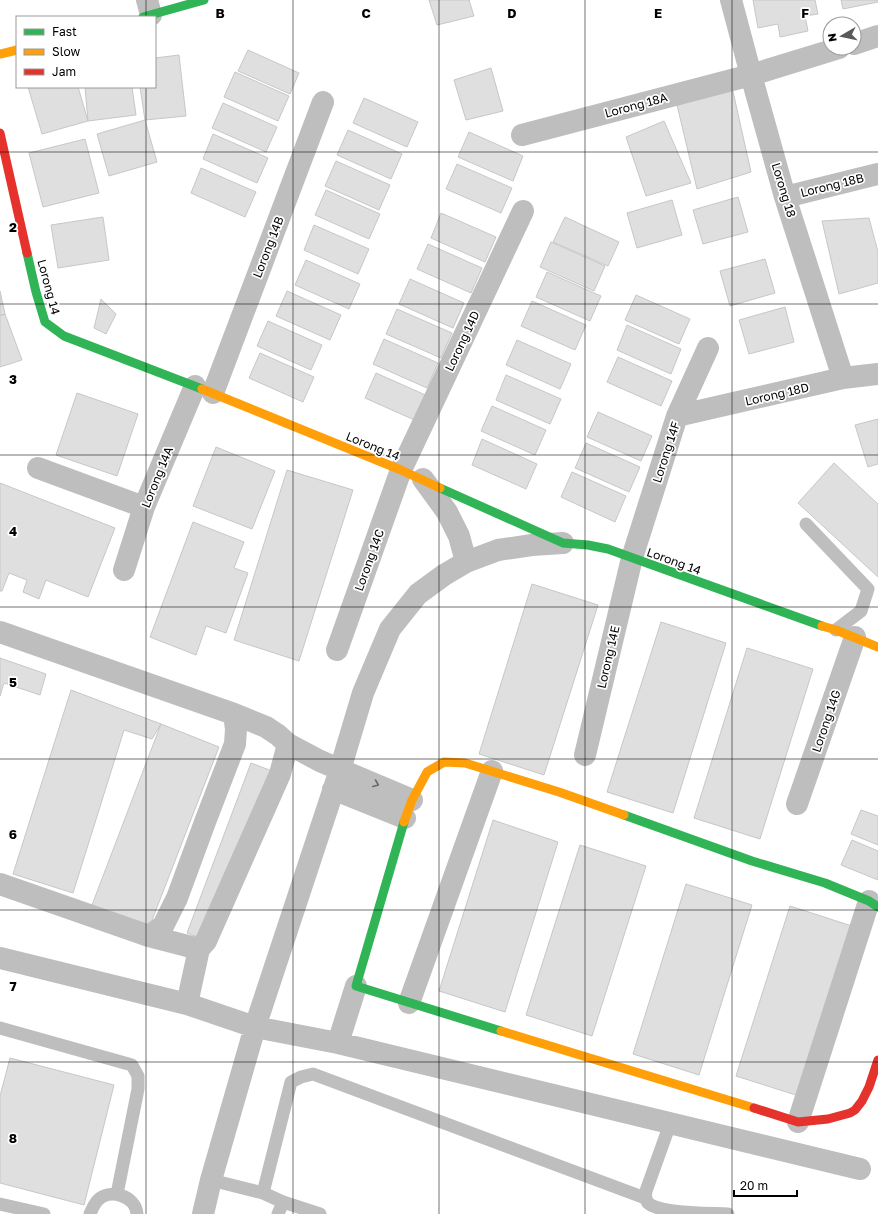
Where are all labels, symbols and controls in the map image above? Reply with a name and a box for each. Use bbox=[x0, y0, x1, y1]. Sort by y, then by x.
text: B bbox=[215, 5, 225, 21]
text: C bbox=[361, 5, 371, 21]
text: D bbox=[507, 5, 517, 21]
text: E bbox=[654, 5, 662, 21]
text: F bbox=[801, 5, 809, 21]
legend bbox=[16, 16, 156, 88]
north arrow bbox=[822, 16, 862, 56]
text: Fast bbox=[52, 24, 77, 39]
text: N bbox=[825, 32, 839, 43]
text: Slow bbox=[52, 44, 80, 59]
text: Jam bbox=[52, 64, 76, 79]
street label: Lorong 18A bbox=[603, 89, 669, 121]
street label: Lorong 18 bbox=[769, 161, 799, 219]
street label: Lorong 18B bbox=[799, 170, 865, 200]
street label: Lorong 14B bbox=[249, 214, 287, 280]
text: 2 bbox=[9, 219, 17, 235]
street label: Lorong 14 bbox=[34, 258, 64, 316]
street label: Lorong 14D bbox=[441, 308, 483, 374]
text: 3 bbox=[9, 371, 17, 387]
street label: Lorong 18D bbox=[744, 379, 810, 409]
street label: Lorong 14F bbox=[649, 419, 683, 485]
street label: Lorong 14 bbox=[344, 428, 402, 464]
street label: Lorong 14A bbox=[138, 444, 176, 510]
text: 4 bbox=[9, 523, 17, 539]
street label: Lorong 14C bbox=[351, 527, 387, 593]
street label: Lorong 14 bbox=[645, 544, 703, 578]
street label: Lorong 14E bbox=[594, 624, 622, 690]
text: 5 bbox=[9, 674, 17, 690]
street label: Lorong 14G bbox=[808, 688, 844, 754]
one-way arrow bbox=[373, 780, 380, 788]
text: 6 bbox=[9, 826, 17, 842]
text: 7 bbox=[9, 978, 17, 994]
text: 8 bbox=[9, 1130, 17, 1146]
scale bar bbox=[734, 1172, 797, 1198]
text: 20 m bbox=[740, 1178, 768, 1193]

